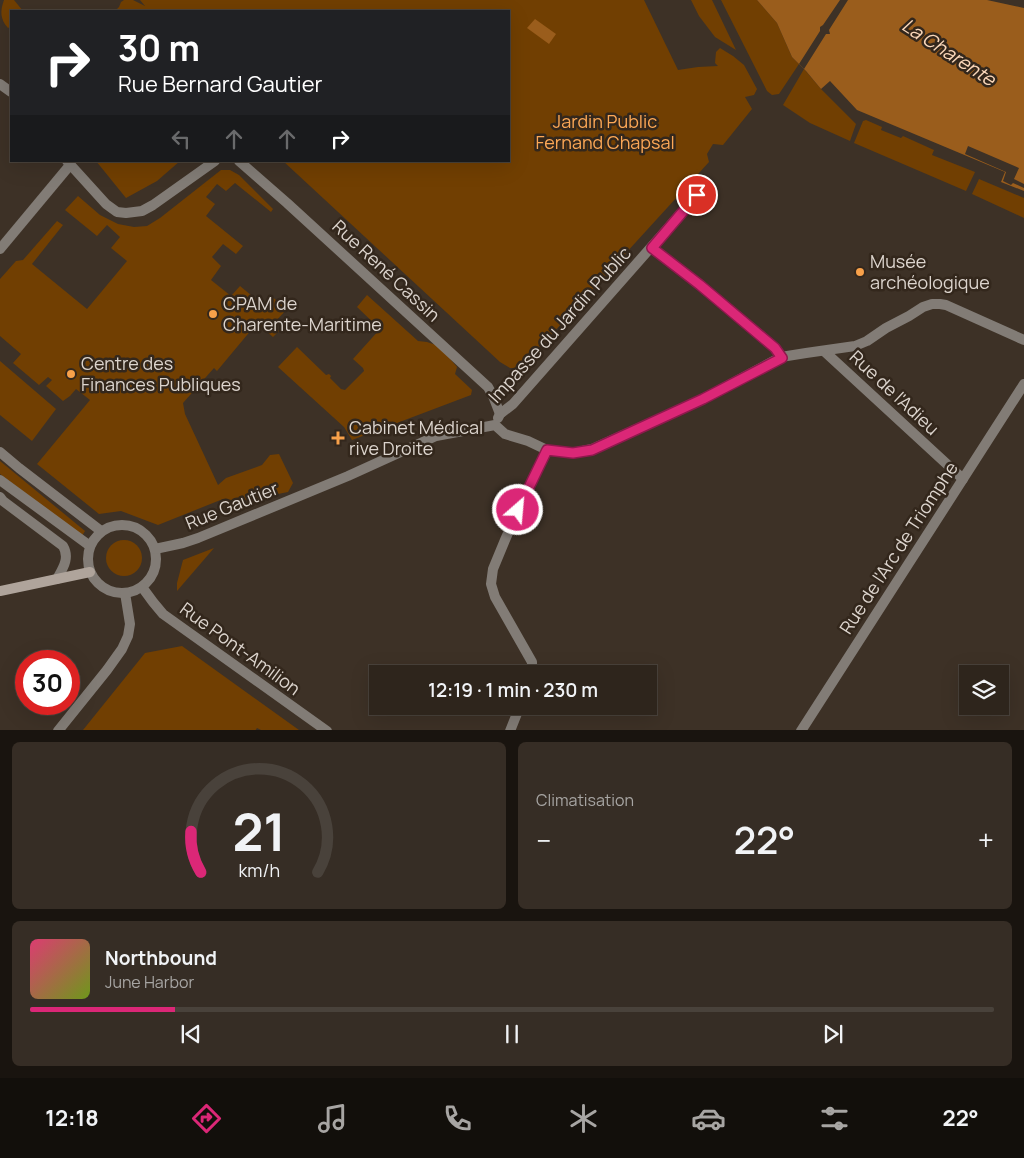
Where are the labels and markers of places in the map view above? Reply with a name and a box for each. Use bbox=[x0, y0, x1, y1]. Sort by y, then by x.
pin bbox=[676, 174, 718, 216]
place label: Musée archéologique bbox=[870, 249, 990, 294]
marker: Musée archéologique bbox=[854, 266, 866, 278]
place label: CPAM de Charente-Maritime bbox=[223, 291, 382, 336]
marker: CPAM de Charente-Maritime bbox=[207, 308, 219, 320]
place label: Centre des Finances Publiques bbox=[81, 351, 241, 396]
marker: Centre des Finances Publiques bbox=[65, 368, 77, 380]
place label: Cabinet Médical rive Droite bbox=[349, 415, 483, 460]
marker: Cabinet Médical rive Droite bbox=[331, 431, 345, 445]

